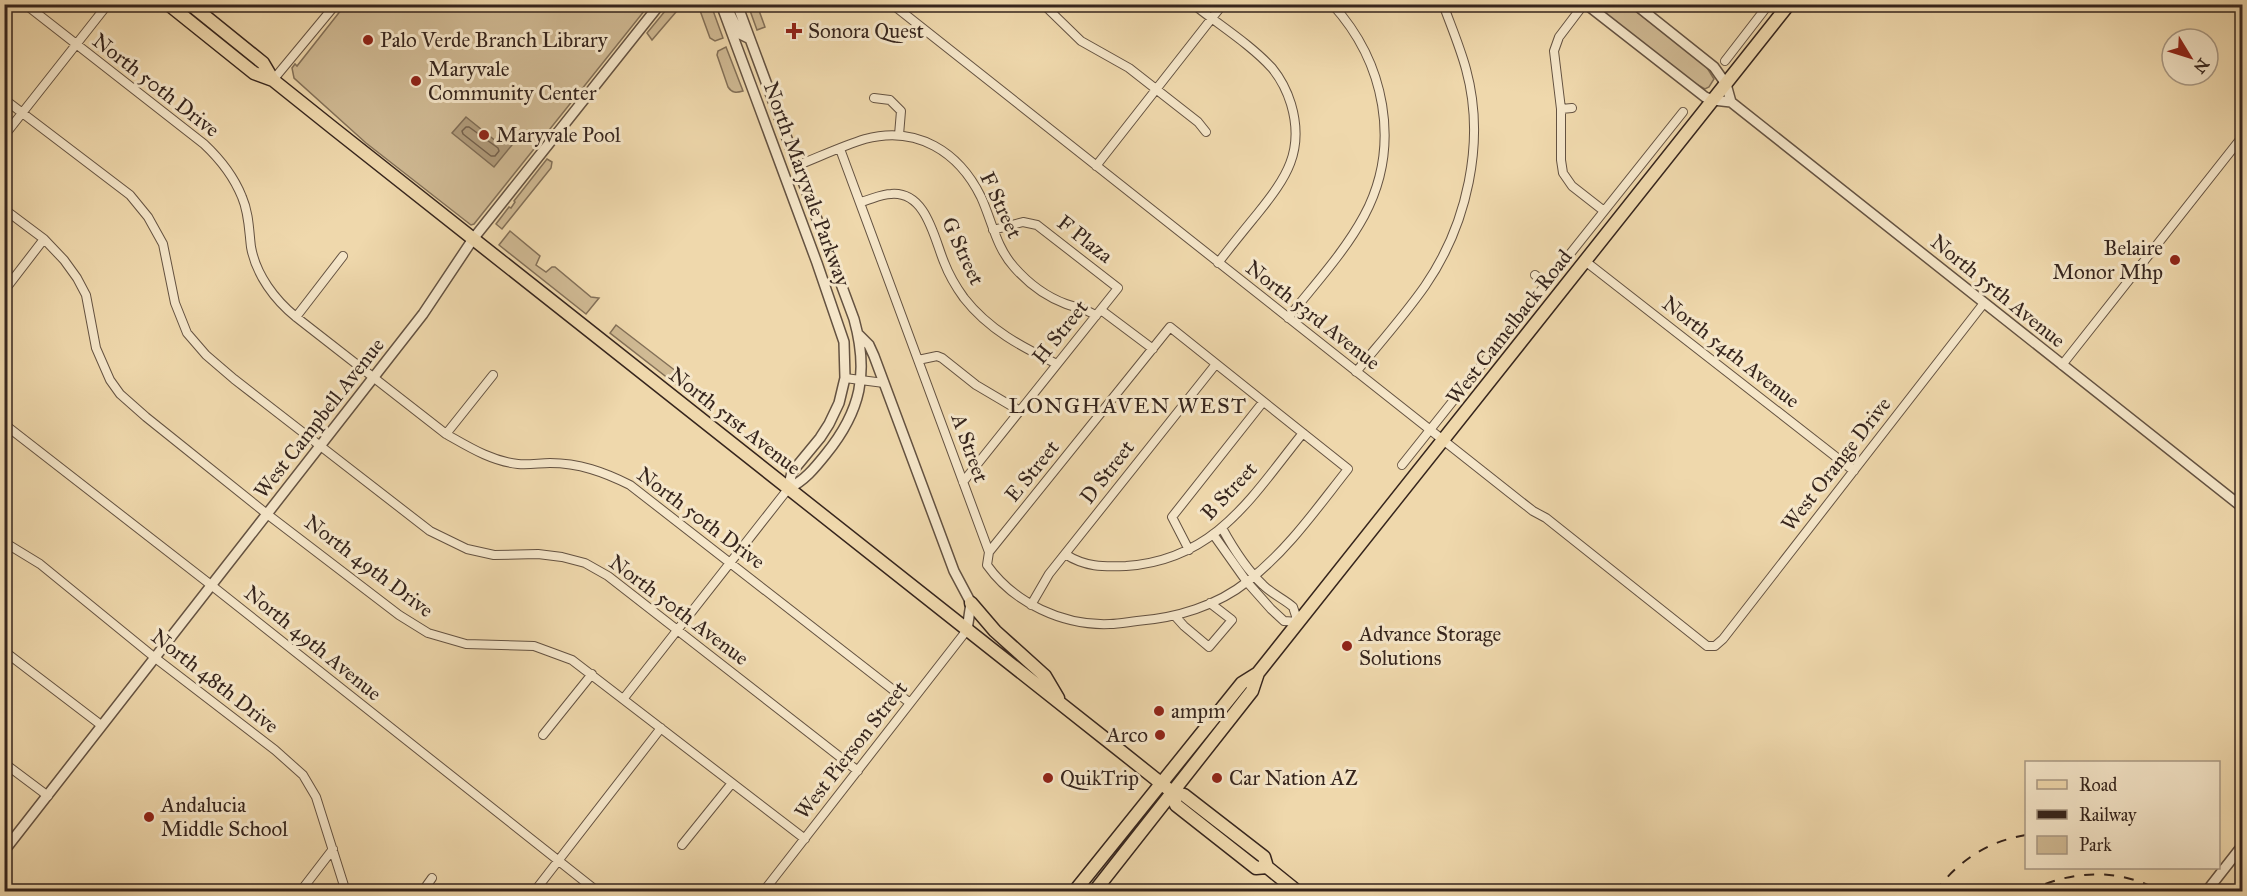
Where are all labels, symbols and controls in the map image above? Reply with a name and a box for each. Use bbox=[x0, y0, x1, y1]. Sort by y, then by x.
place label: Sonora Quest bbox=[808, 18, 925, 44]
marker: Sonora Quest bbox=[785, 22, 803, 40]
street label: North 50th Drive bbox=[87, 27, 225, 143]
place label: Palo Verde Branch Library bbox=[380, 27, 609, 53]
north arrow bbox=[2160, 27, 2220, 87]
marker: Palo Verde Branch Library bbox=[361, 33, 375, 47]
text: N bbox=[2190, 55, 2213, 77]
place label: Maryvale Community Center bbox=[428, 56, 597, 106]
marker: Maryvale Community Center bbox=[409, 74, 423, 88]
street label: North Maryvale Parkway bbox=[758, 78, 857, 291]
place label: Maryvale Pool bbox=[496, 122, 621, 148]
marker: Maryvale Pool bbox=[477, 128, 491, 142]
street label: F Street bbox=[974, 168, 1028, 243]
street label: F Plaza bbox=[1052, 209, 1118, 269]
street label: G Street bbox=[936, 213, 990, 290]
street label: North 55th Avenue bbox=[1925, 229, 2071, 353]
place label: Belaire Monor Mhp bbox=[2053, 235, 2163, 285]
street label: West Camelback Road bbox=[1440, 244, 1578, 410]
marker: Belaire Monor Mhp bbox=[2168, 253, 2182, 267]
street label: North 53rd Avenue bbox=[1241, 254, 1386, 376]
street label: North 54th Avenue bbox=[1657, 290, 1805, 414]
street label: H Street bbox=[1026, 294, 1094, 369]
street label: West Campbell Avenue bbox=[248, 332, 390, 503]
street label: North 51st Avenue bbox=[664, 361, 806, 481]
district label: LONGHAVEN WEST bbox=[1008, 392, 1248, 419]
street label: West Orange Drive bbox=[1776, 392, 1897, 536]
street label: A Street bbox=[945, 409, 995, 486]
street label: E Street bbox=[999, 435, 1065, 507]
street label: D Street bbox=[1074, 435, 1140, 509]
street label: B Street bbox=[1195, 456, 1263, 526]
street label: North 50th Drive bbox=[632, 461, 770, 575]
street label: North 49th Drive bbox=[299, 509, 439, 623]
street label: North 50th Avenue bbox=[604, 549, 754, 671]
street label: North 49th Avenue bbox=[239, 580, 387, 707]
place label: Advance Storage Solutions bbox=[1358, 621, 1502, 671]
street label: North 48th Drive bbox=[146, 623, 284, 739]
marker: Advance Storage Solutions bbox=[1340, 639, 1354, 653]
street label: West Pierson Street bbox=[789, 675, 913, 824]
place label: ampm bbox=[1171, 698, 1226, 724]
marker: ampm bbox=[1152, 704, 1166, 718]
place label: Arco bbox=[1105, 722, 1148, 748]
marker: Arco bbox=[1153, 728, 1167, 742]
legend bbox=[2025, 761, 2220, 869]
place label: QuikTrip bbox=[1060, 765, 1139, 791]
place label: Car Nation AZ bbox=[1229, 765, 1358, 791]
marker: QuikTrip bbox=[1041, 771, 1055, 785]
marker: Car Nation AZ bbox=[1210, 771, 1224, 785]
text: Road bbox=[2079, 774, 2117, 796]
place label: Andalucia Middle School bbox=[160, 792, 288, 842]
text: Railway bbox=[2079, 804, 2137, 826]
marker: Andalucia Middle School bbox=[142, 810, 156, 824]
text: Park bbox=[2079, 834, 2112, 856]

